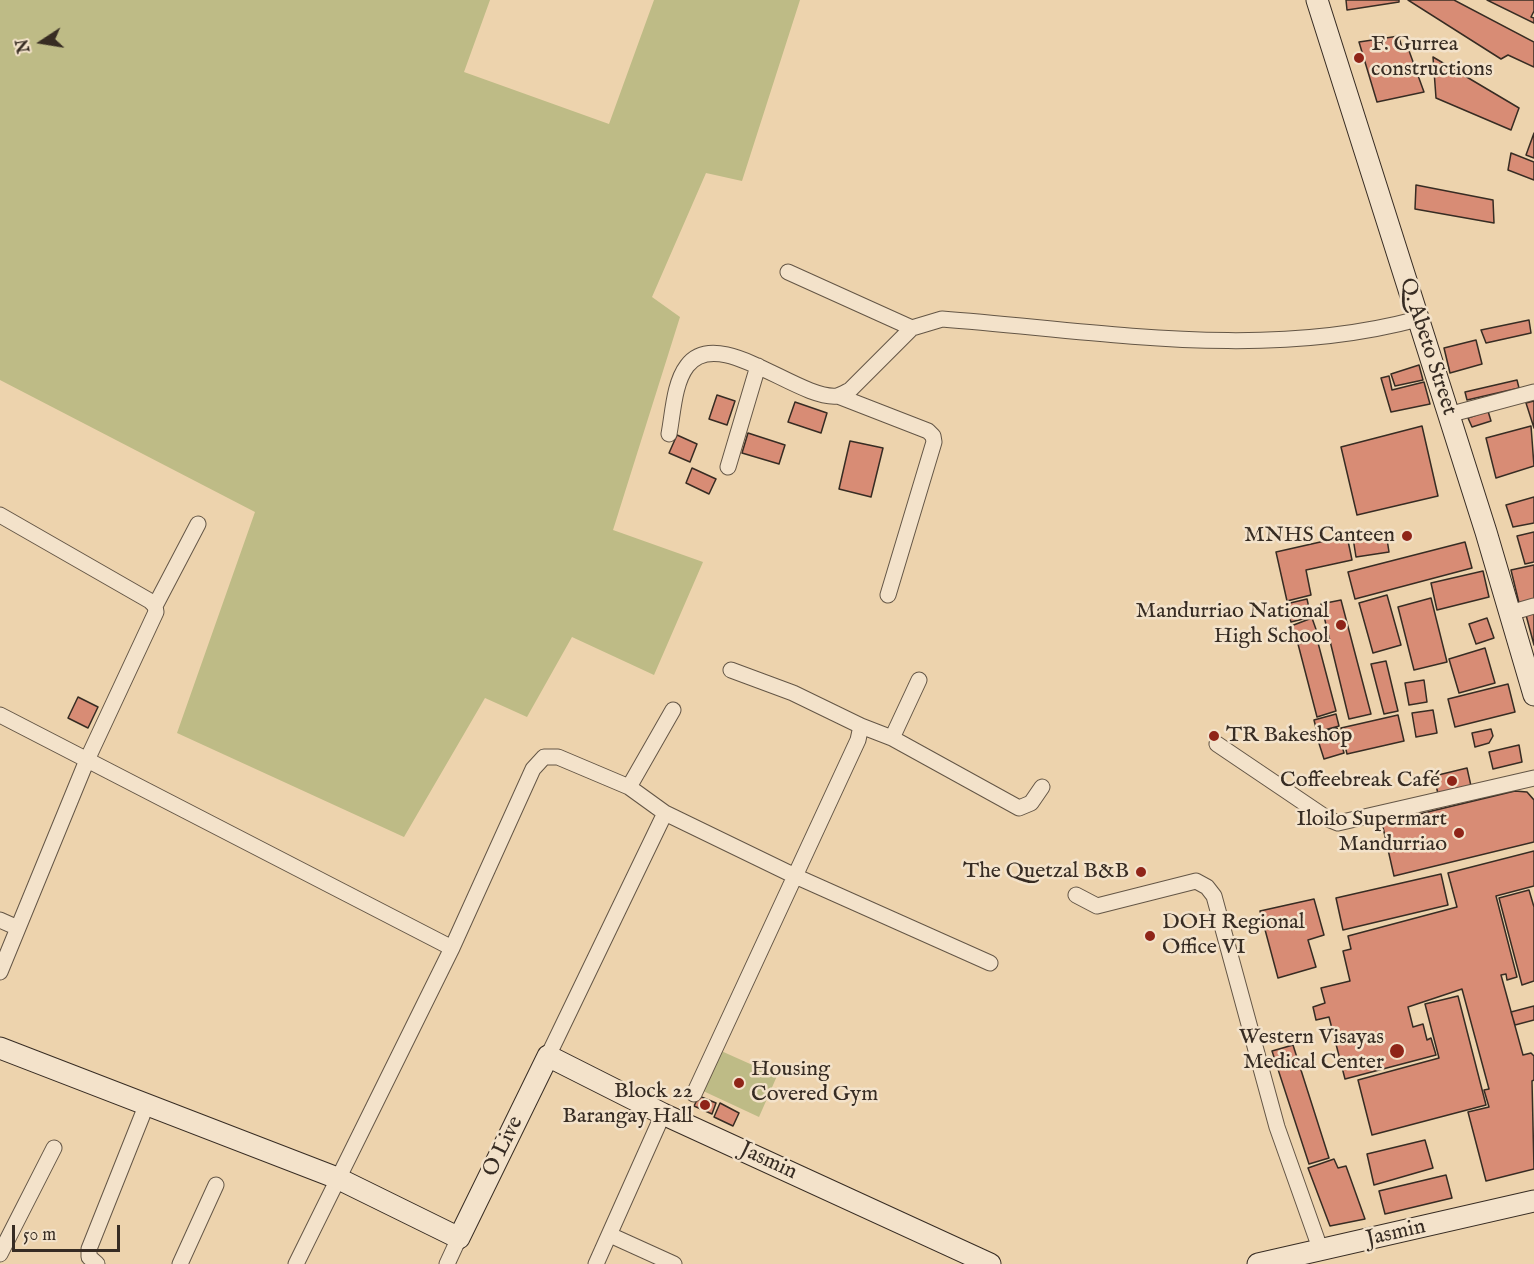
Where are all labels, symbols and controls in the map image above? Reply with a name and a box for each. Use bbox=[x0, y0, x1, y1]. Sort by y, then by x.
north arrow bbox=[12, 12, 72, 72]
place label: F. Gurrea constructions bbox=[1371, 32, 1493, 84]
text: N bbox=[13, 37, 36, 55]
marker: F. Gurrea constructions bbox=[1352, 51, 1366, 65]
street label: Q. Abeto Street bbox=[1392, 275, 1462, 419]
place label: MNHS Canteen bbox=[1244, 523, 1395, 549]
marker: MNHS Canteen bbox=[1400, 529, 1414, 543]
place label: Mandurriao National High School bbox=[1135, 599, 1329, 650]
marker: Mandurriao National High School bbox=[1334, 618, 1348, 632]
place label: TR Bakeshop bbox=[1226, 723, 1352, 749]
marker: TR Bakeshop bbox=[1207, 729, 1221, 743]
place label: Coffeebreak Café bbox=[1280, 768, 1440, 794]
marker: Coffeebreak Café bbox=[1445, 774, 1459, 788]
place label: Iloilo Supermart Mandurriao bbox=[1297, 807, 1447, 858]
marker: Iloilo Supermart Mandurriao bbox=[1452, 826, 1466, 840]
place label: The Quetzal B&B bbox=[963, 859, 1129, 885]
marker: The Quetzal B&B bbox=[1134, 865, 1148, 879]
place label: DOH Regional Office VI bbox=[1162, 910, 1305, 962]
marker: DOH Regional Office VI bbox=[1143, 929, 1157, 943]
place label: Western Visayas Medical Center bbox=[1239, 1025, 1384, 1076]
marker: Western Visayas Medical Center bbox=[1388, 1042, 1406, 1060]
place label: Housing Covered Gym bbox=[751, 1057, 878, 1108]
marker: Housing Covered Gym bbox=[732, 1076, 746, 1090]
place label: Block 22 Barangay Hall bbox=[562, 1079, 693, 1130]
marker: Block 22 Barangay Hall bbox=[698, 1098, 712, 1112]
street label: O Live bbox=[478, 1112, 530, 1182]
street label: Jasmin bbox=[735, 1137, 801, 1187]
scale bar bbox=[15, 1213, 123, 1251]
street label: Jasmin bbox=[1364, 1214, 1428, 1254]
text: 50 m bbox=[23, 1224, 56, 1247]

